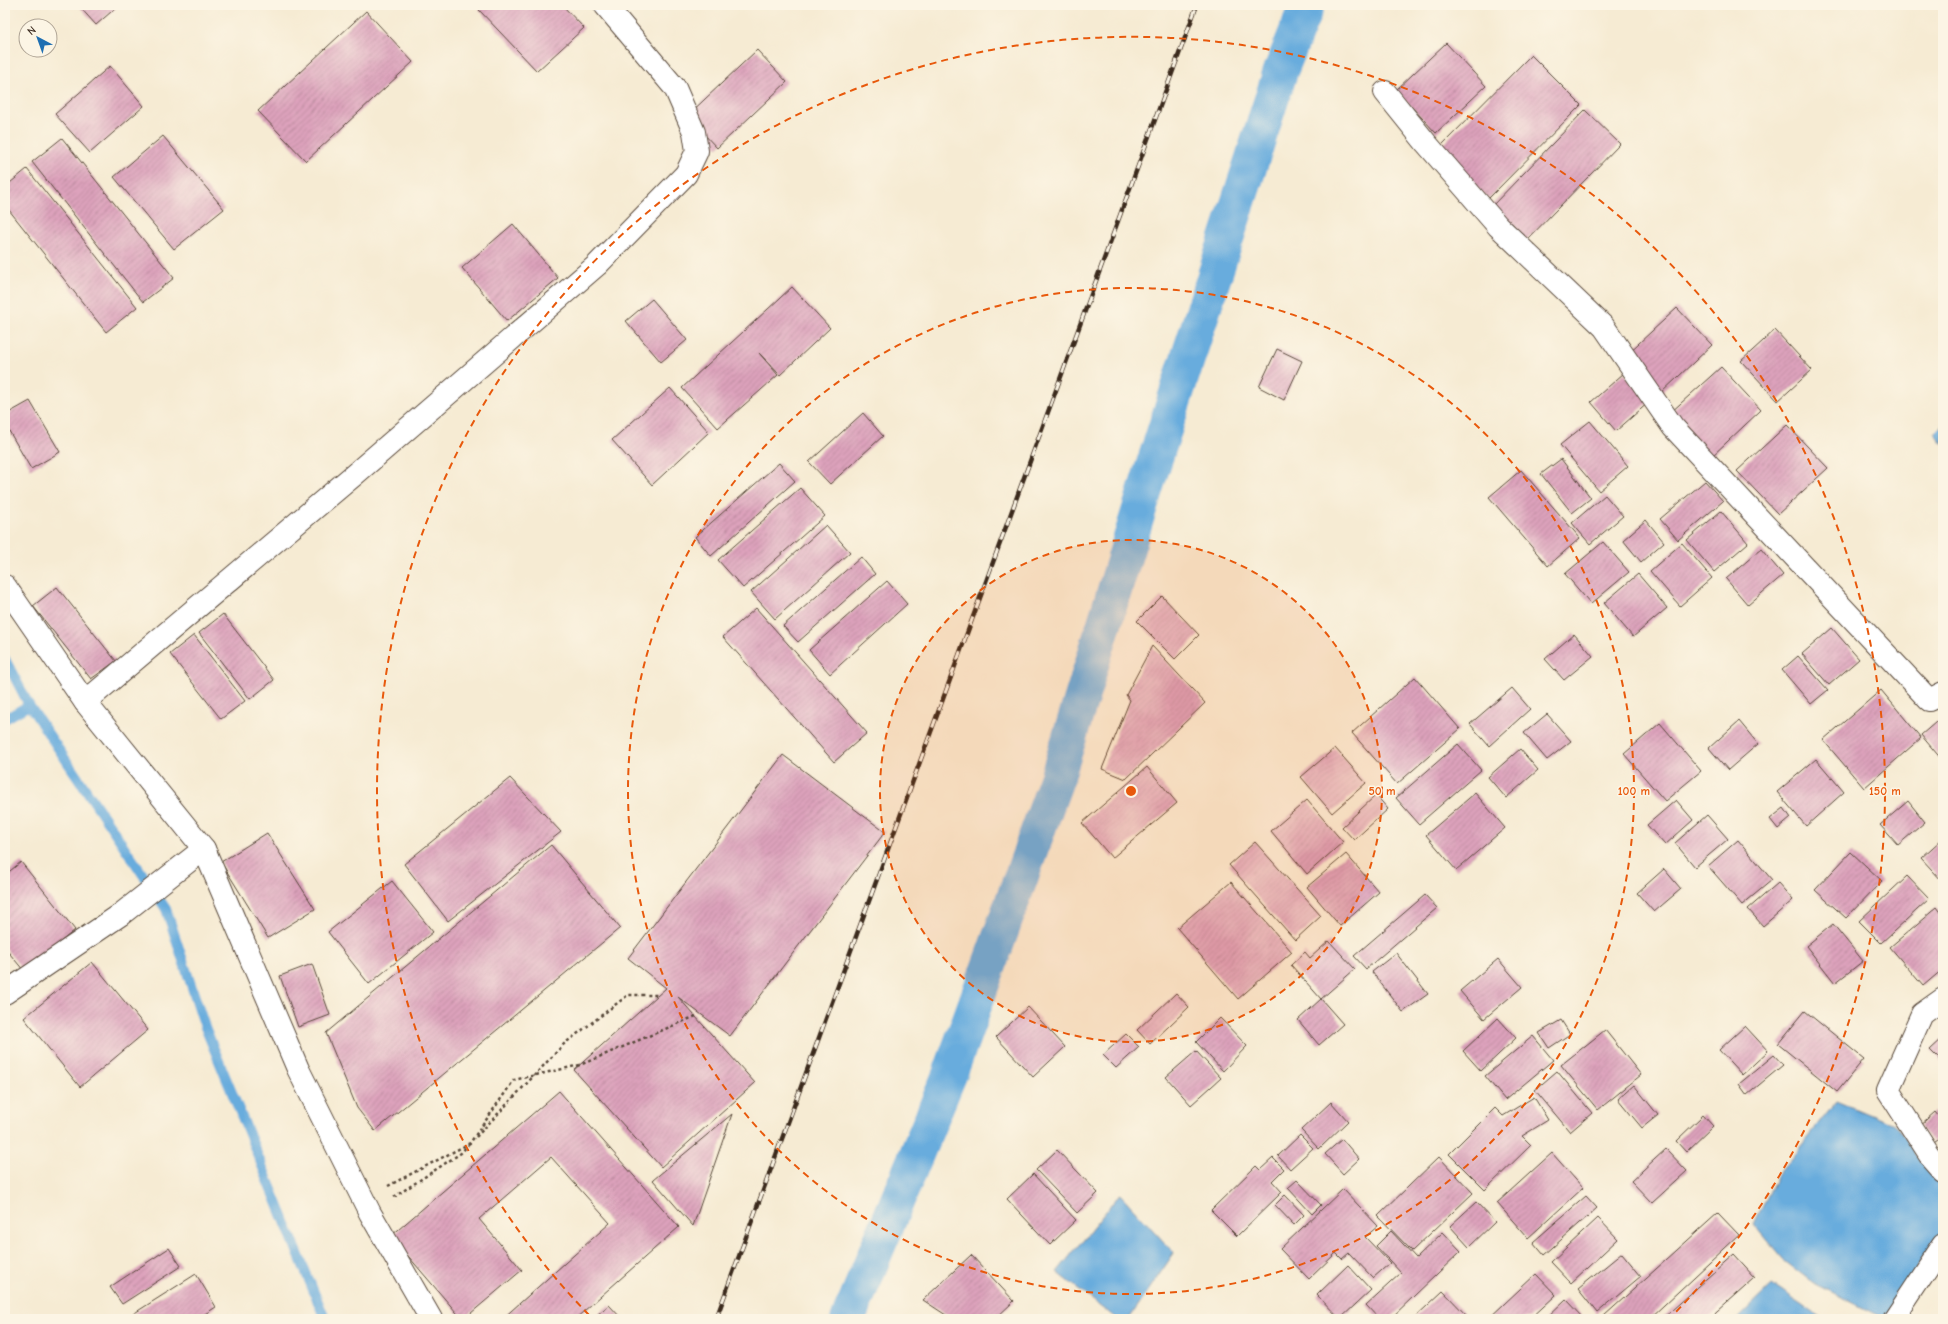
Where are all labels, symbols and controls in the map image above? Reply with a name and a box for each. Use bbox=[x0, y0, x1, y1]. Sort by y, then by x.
north arrow bbox=[18, 18, 58, 58]
text: N bbox=[25, 24, 39, 38]
centre of rings bbox=[1124, 784, 1138, 798]
text: 50 m bbox=[1368, 784, 1396, 798]
text: 100 m bbox=[1618, 784, 1650, 798]
text: 150 m bbox=[1869, 784, 1901, 798]

